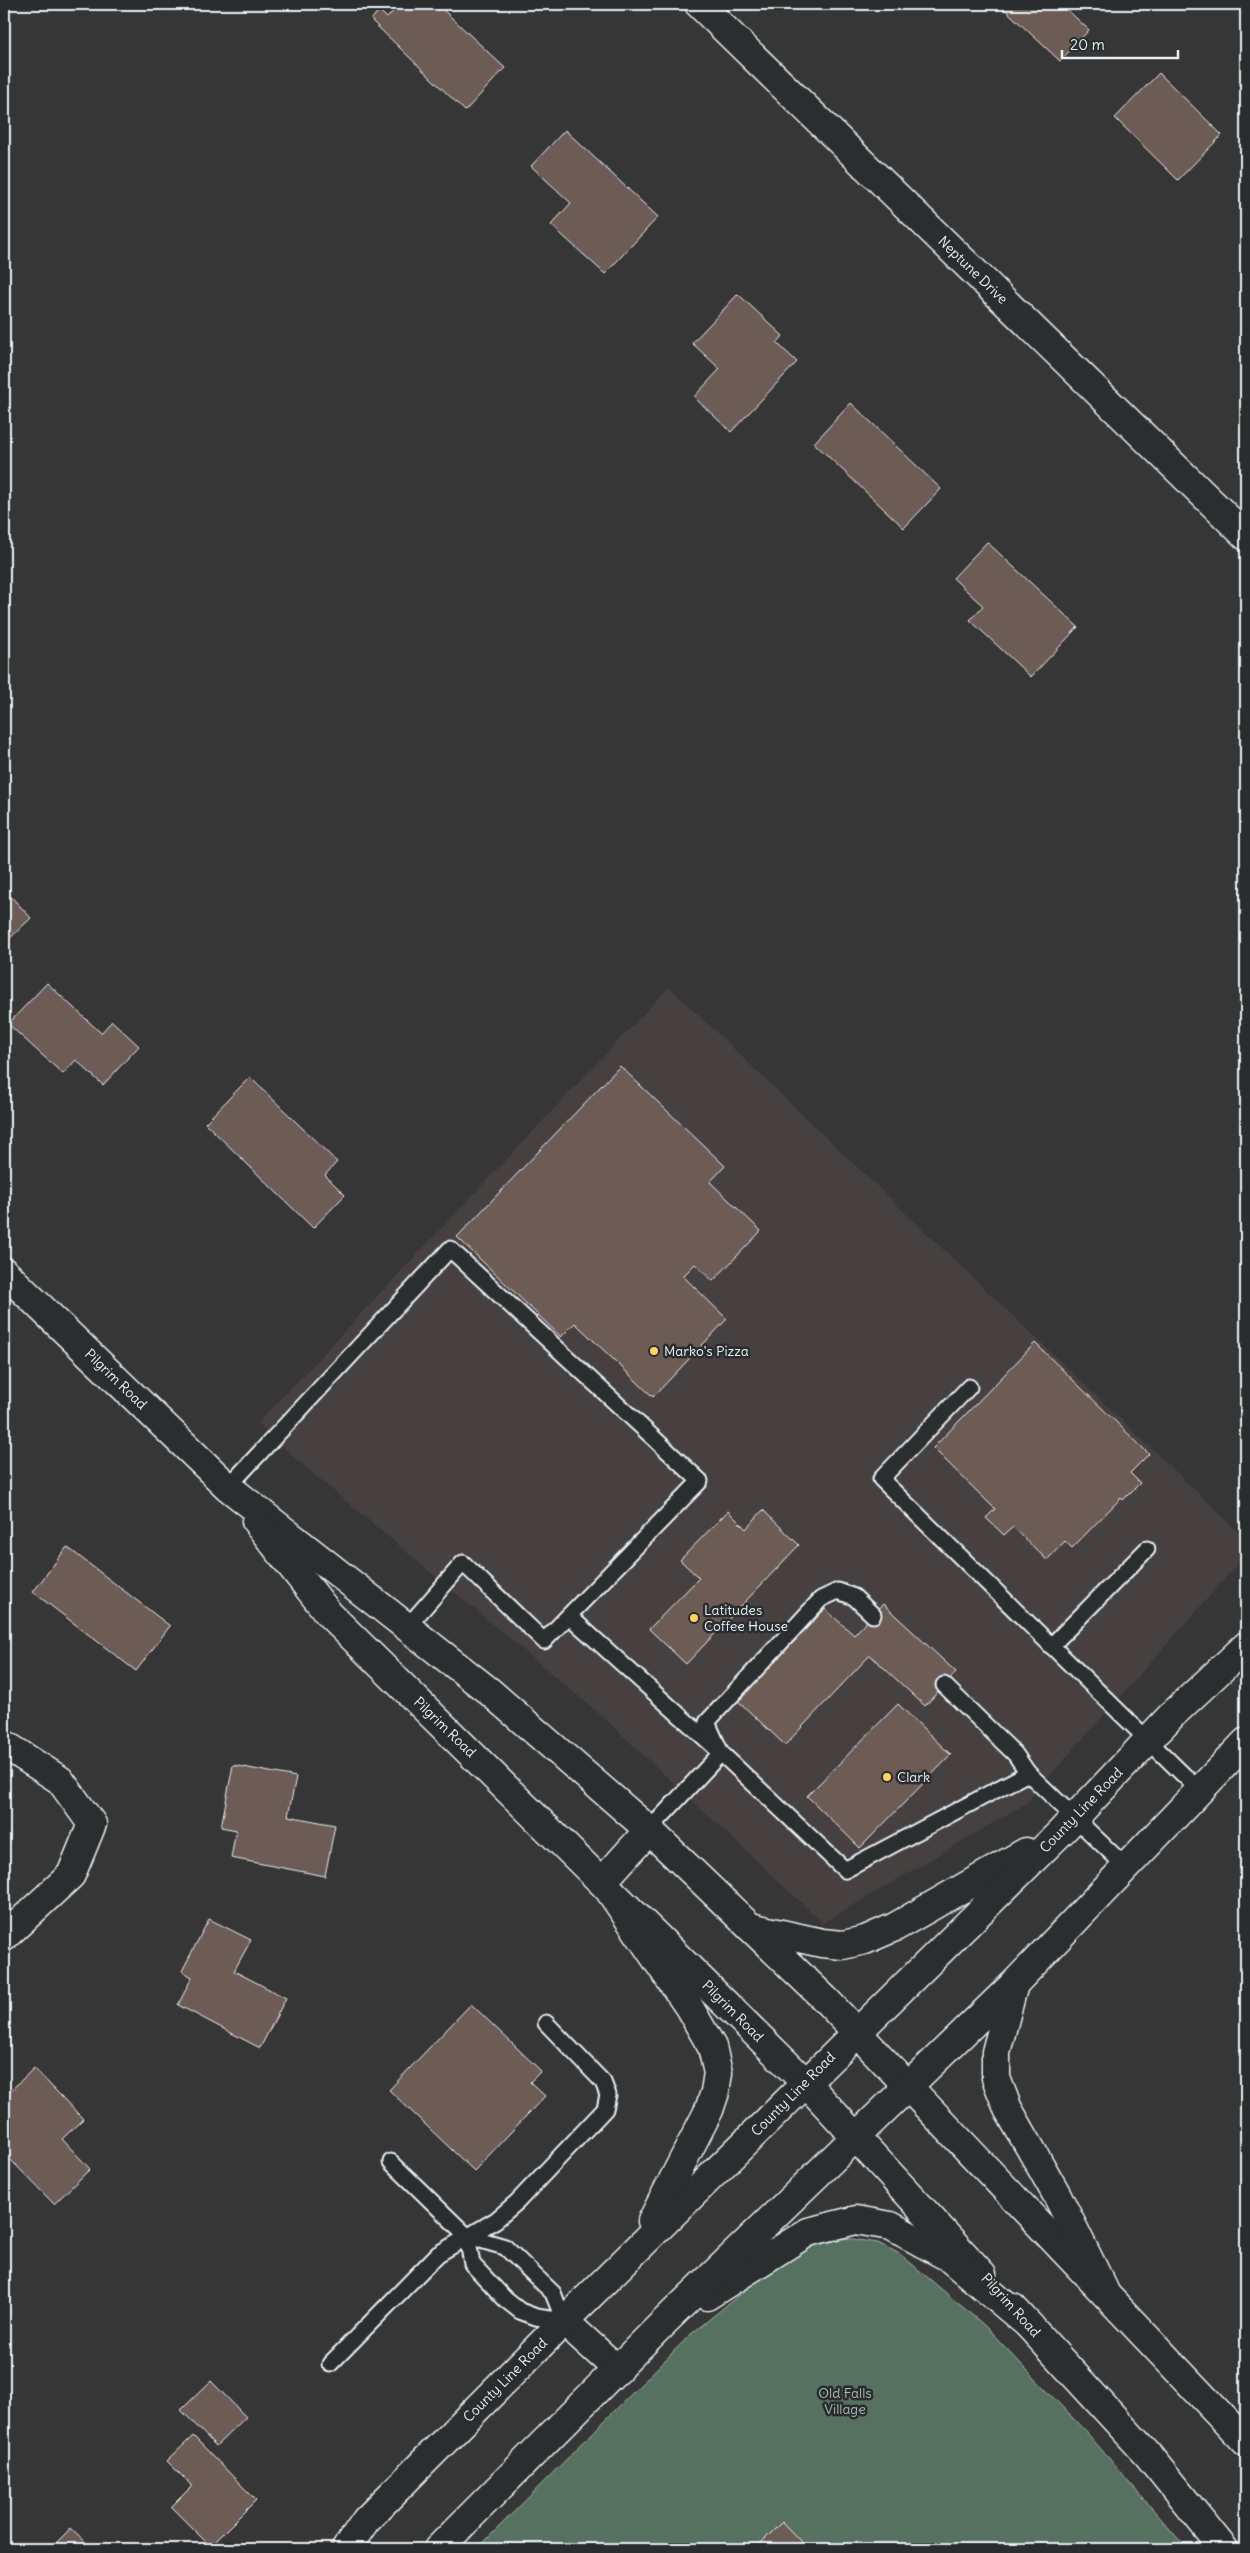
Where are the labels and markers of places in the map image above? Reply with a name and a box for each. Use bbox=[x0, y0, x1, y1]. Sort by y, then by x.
place label: Marko's Pizza bbox=[664, 1342, 749, 1360]
marker: Marko's Pizza bbox=[648, 1345, 660, 1357]
place label: Latitudes Coffee House bbox=[704, 1601, 788, 1635]
marker: Latitudes Coffee House bbox=[688, 1612, 700, 1624]
place label: Clark bbox=[897, 1768, 930, 1786]
marker: Clark bbox=[881, 1771, 893, 1783]

